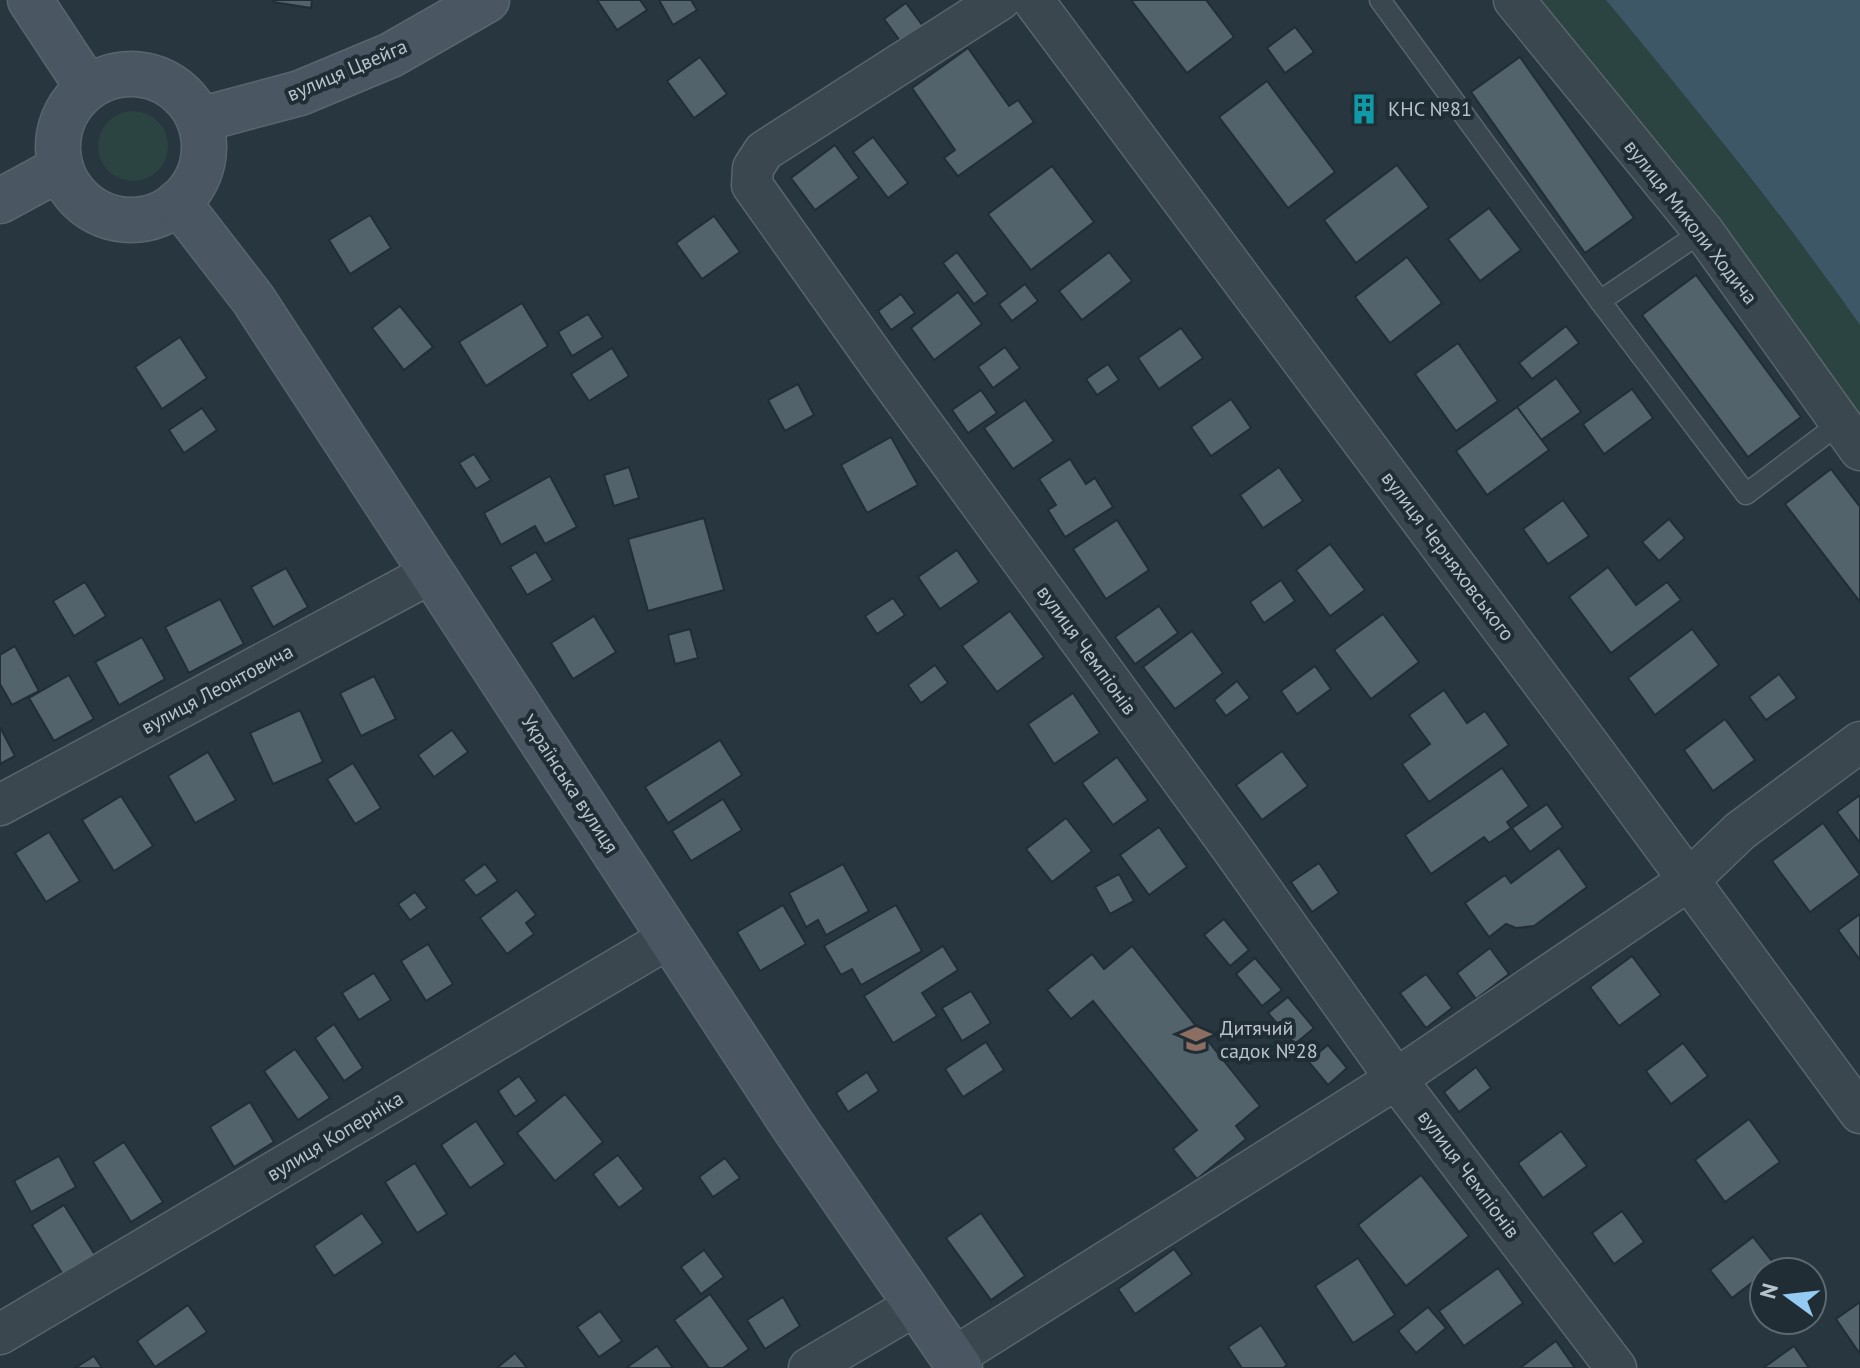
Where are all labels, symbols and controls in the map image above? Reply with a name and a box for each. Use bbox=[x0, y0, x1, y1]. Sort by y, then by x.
street label: вулиця Цвейга bbox=[283, 33, 411, 107]
building icon: КНС №81 bbox=[1347, 92, 1381, 126]
place label: КНС №81 bbox=[1388, 96, 1472, 122]
street label: вулиця Миколи Ходича bbox=[1619, 134, 1763, 310]
street label: вулиця Черняховського bbox=[1376, 466, 1520, 646]
street label: вулиця Чемпіонів bbox=[1031, 580, 1143, 720]
street label: вулиця Леонтовича bbox=[136, 638, 298, 740]
street label: Українська вулиця bbox=[515, 710, 625, 858]
place label: Дитячий садок №28 bbox=[1220, 1015, 1318, 1064]
school or university icon: Дитячий садок №28 bbox=[1179, 1022, 1213, 1056]
street label: вулиця Коперніка bbox=[262, 1085, 408, 1187]
street label: вулиця Чемпіонів bbox=[1412, 1105, 1526, 1243]
north arrow bbox=[1748, 1256, 1828, 1336]
text: N bbox=[1753, 1280, 1784, 1301]

